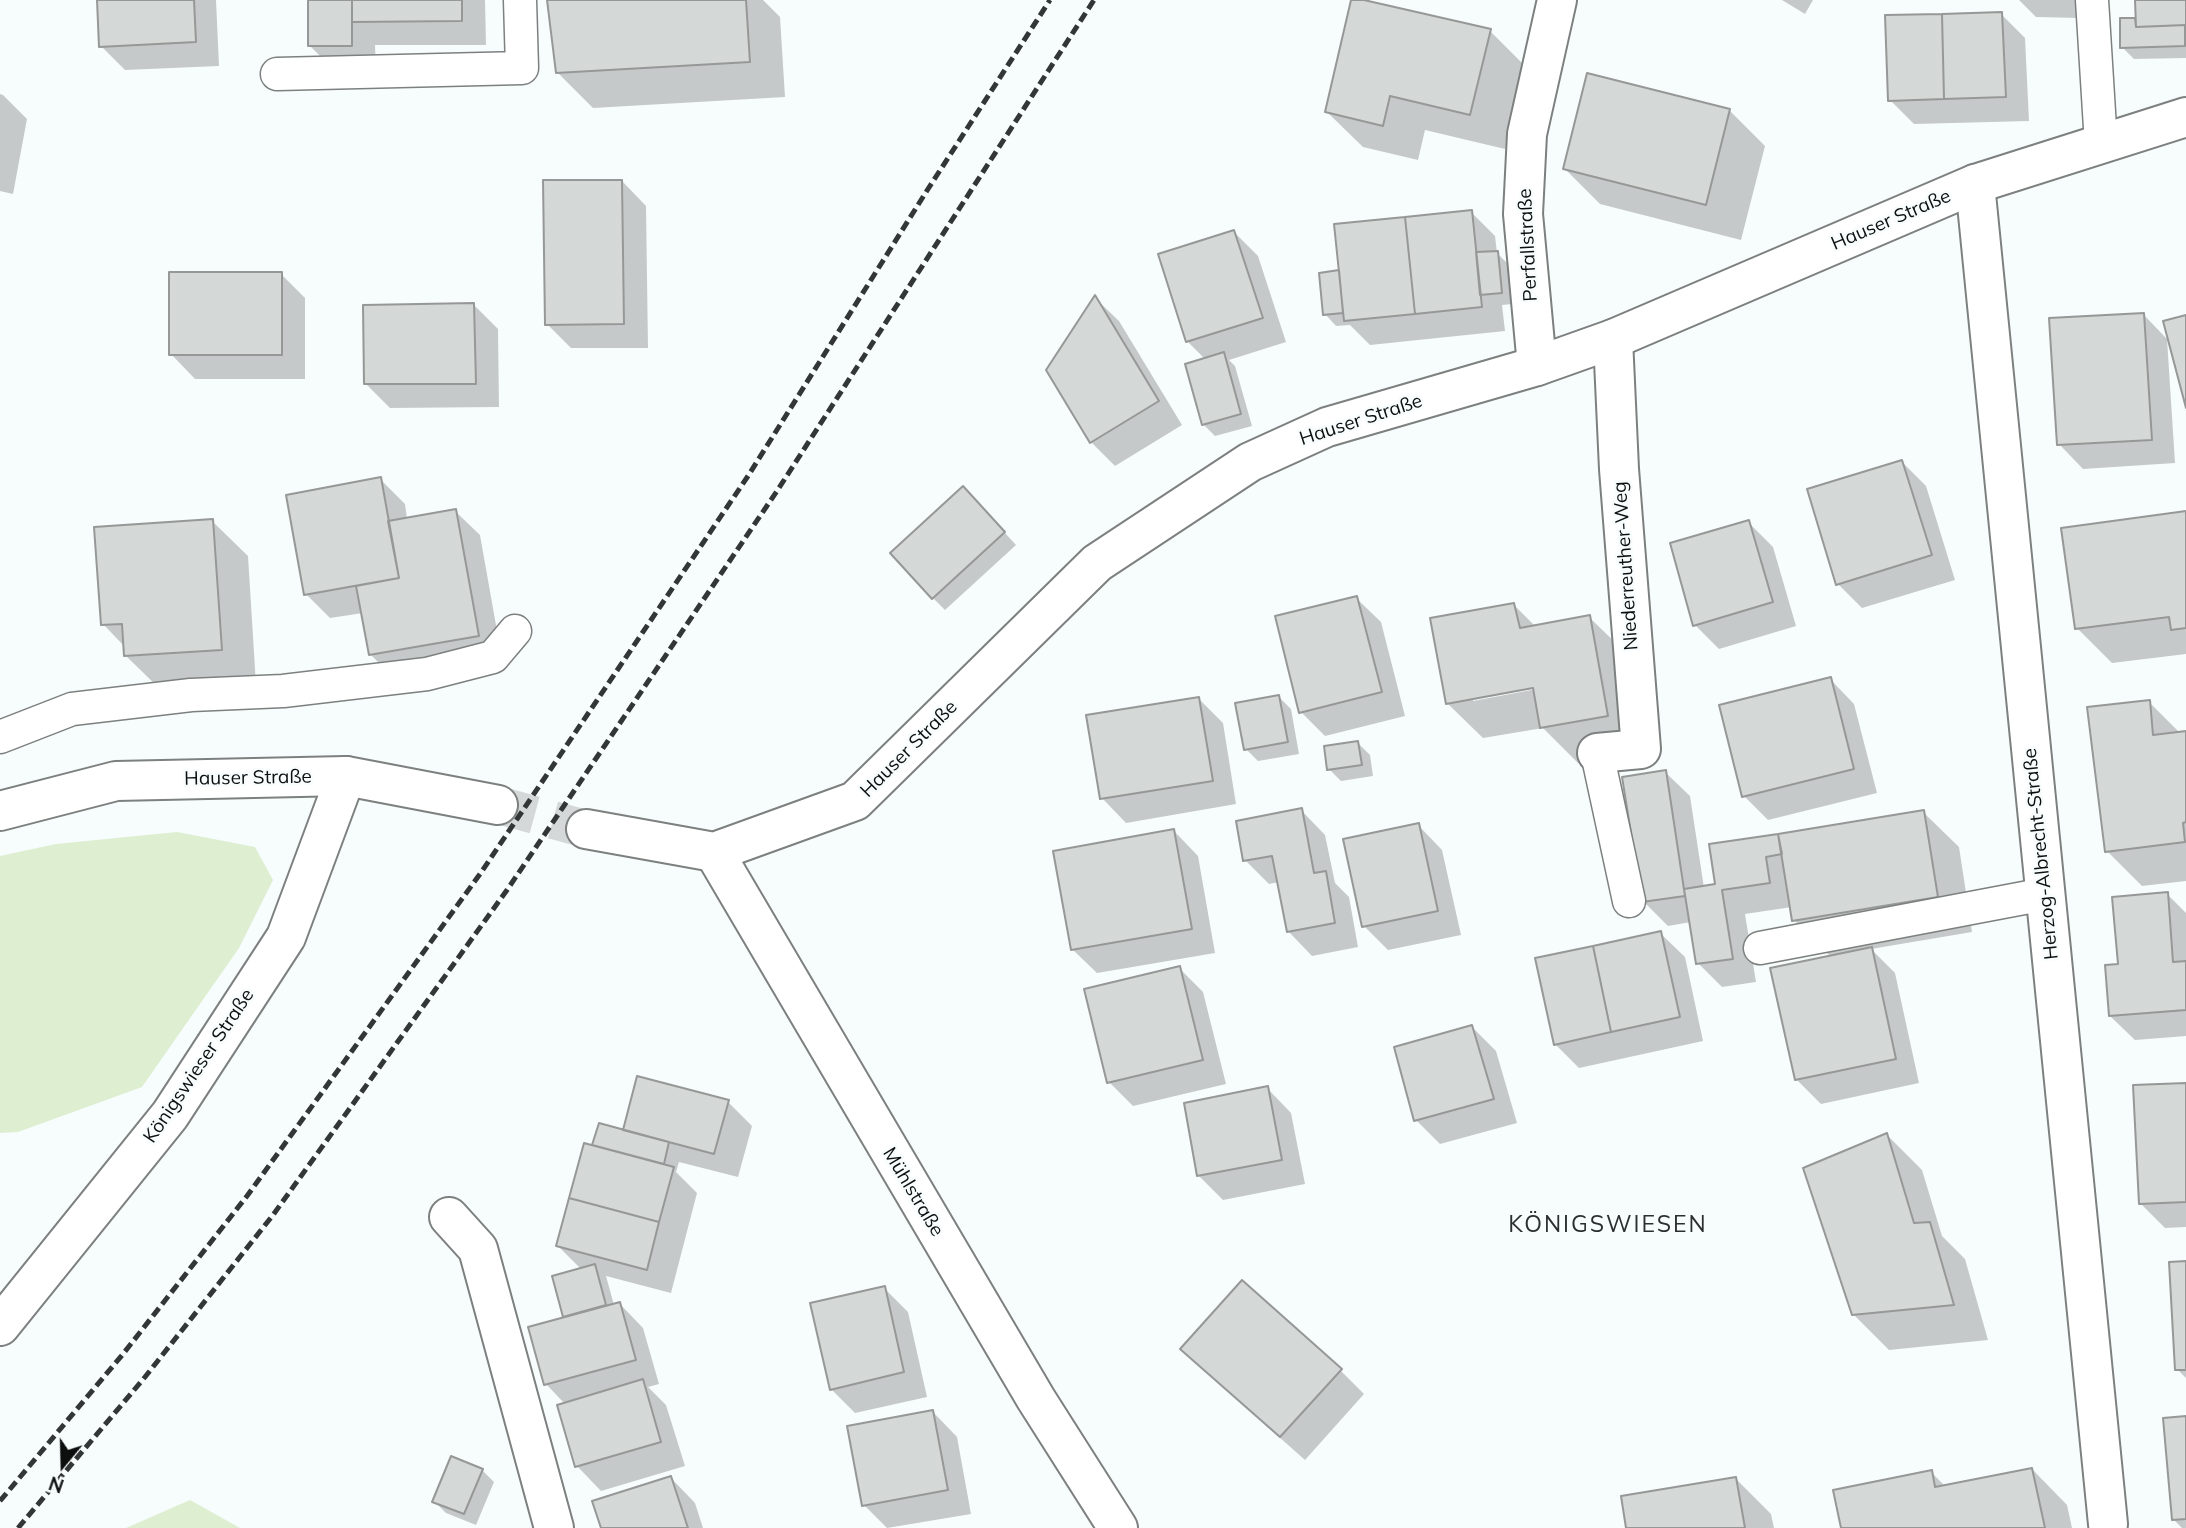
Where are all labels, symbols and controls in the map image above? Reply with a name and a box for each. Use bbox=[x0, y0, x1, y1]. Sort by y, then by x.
street label: Hauser Straße bbox=[1828, 185, 1954, 255]
street label: Perfallstraße bbox=[1514, 188, 1542, 302]
street label: Hauser Straße bbox=[1297, 389, 1425, 451]
street label: Niederreuther-Weg bbox=[1609, 481, 1643, 651]
street label: Hauser Straße bbox=[856, 696, 962, 802]
street label: Herzog-Albrecht-Straße bbox=[2019, 747, 2063, 961]
street label: Hauser Straße bbox=[184, 765, 312, 791]
street label: Königswieser Straße bbox=[139, 985, 259, 1147]
street label: Mühlstraße bbox=[878, 1143, 948, 1241]
district label: KÖNIGSWIESEN bbox=[1510, 1211, 1706, 1239]
north arrow bbox=[28, 1430, 98, 1500]
text: N bbox=[45, 1471, 67, 1499]

